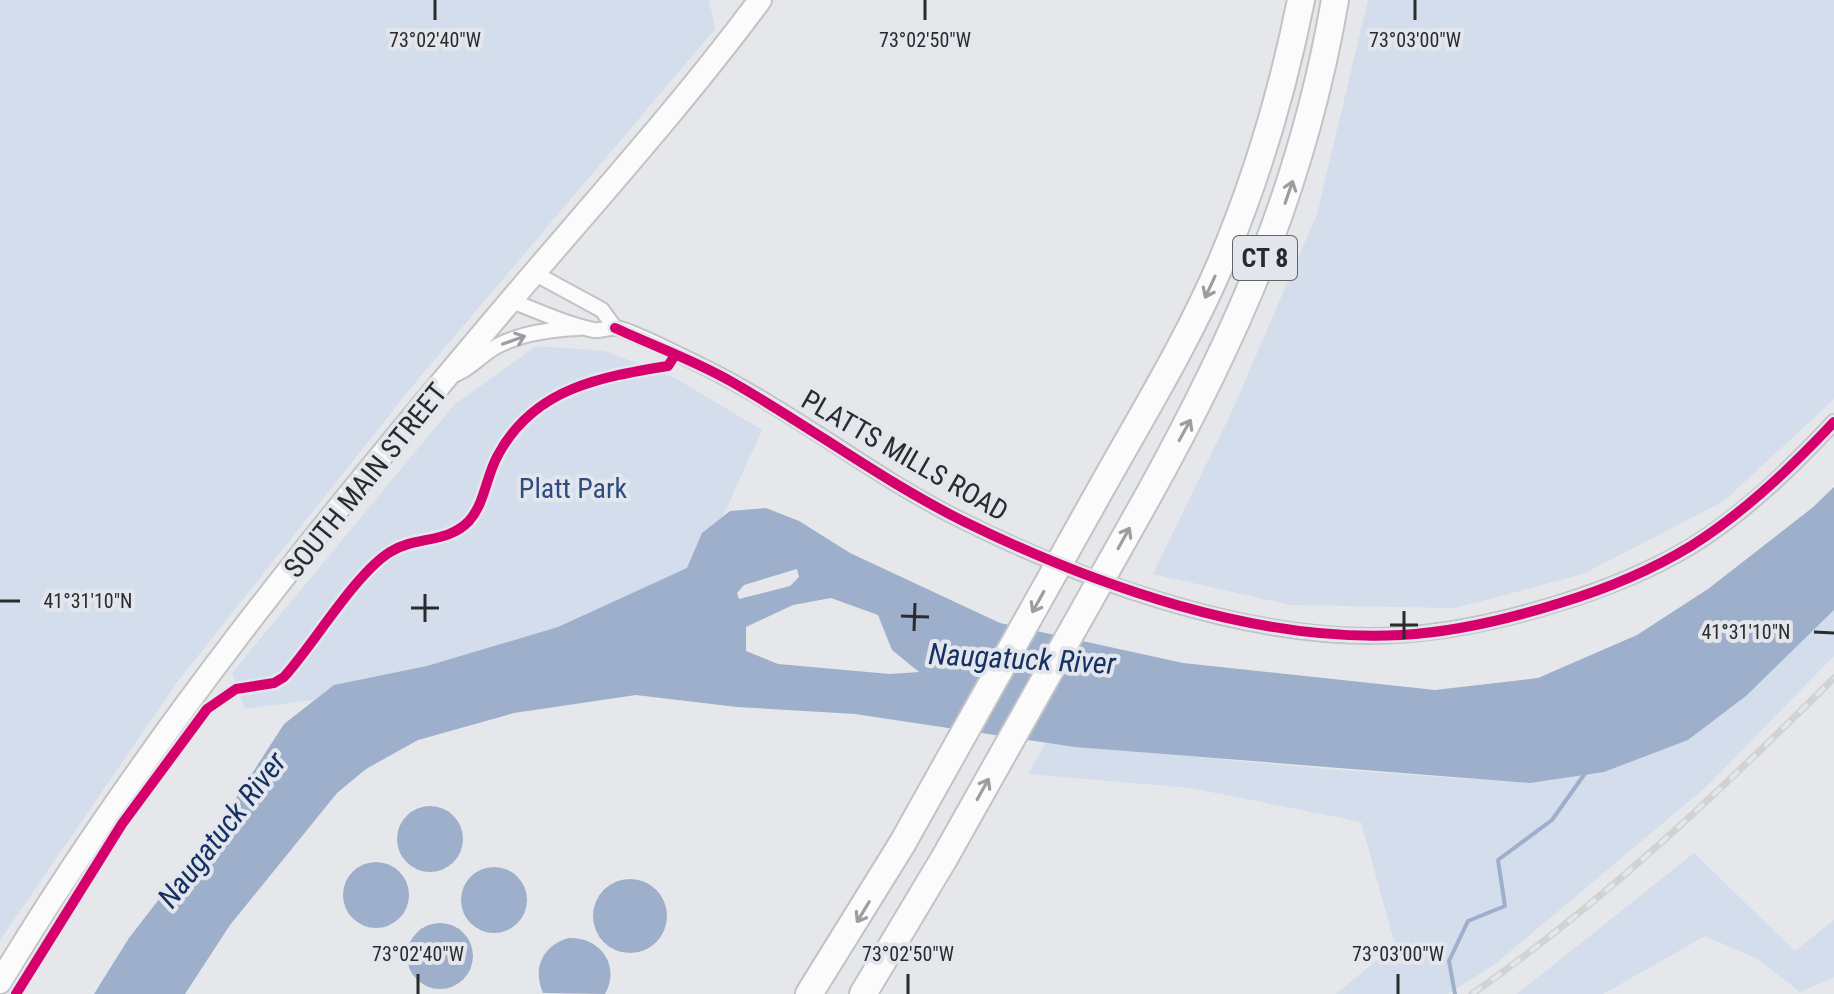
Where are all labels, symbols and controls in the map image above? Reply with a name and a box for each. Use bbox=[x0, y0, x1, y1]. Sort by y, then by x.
text: 73°02'40"W bbox=[389, 28, 481, 52]
text: 73°02'50"W bbox=[879, 28, 971, 52]
text: 73°03'00"W bbox=[1369, 28, 1461, 52]
one-way arrow bbox=[1282, 180, 1297, 205]
road number: CT 8 bbox=[1233, 236, 1297, 280]
one-way arrow bbox=[1202, 275, 1217, 299]
one-way arrow bbox=[501, 332, 525, 346]
street label: SOUTH MAIN STREET bbox=[277, 377, 454, 584]
street label: PLATTS MILLS ROAD bbox=[796, 383, 1014, 528]
one-way arrow bbox=[1177, 419, 1193, 442]
park label: Platt Park bbox=[519, 472, 628, 505]
one-way arrow bbox=[1116, 527, 1132, 550]
text: 41°31'10"N bbox=[43, 589, 133, 613]
one-way arrow bbox=[1030, 589, 1045, 613]
text: 41°31'10"N bbox=[1701, 620, 1791, 644]
water label: Naugatuck River bbox=[928, 636, 1118, 681]
water label: Naugatuck River bbox=[150, 744, 294, 914]
one-way arrow bbox=[976, 778, 992, 801]
one-way arrow bbox=[855, 900, 871, 923]
text: 73°02'40"W bbox=[372, 942, 464, 966]
text: 73°02'50"W bbox=[862, 942, 954, 966]
text: 73°03'00"W bbox=[1352, 942, 1444, 966]

